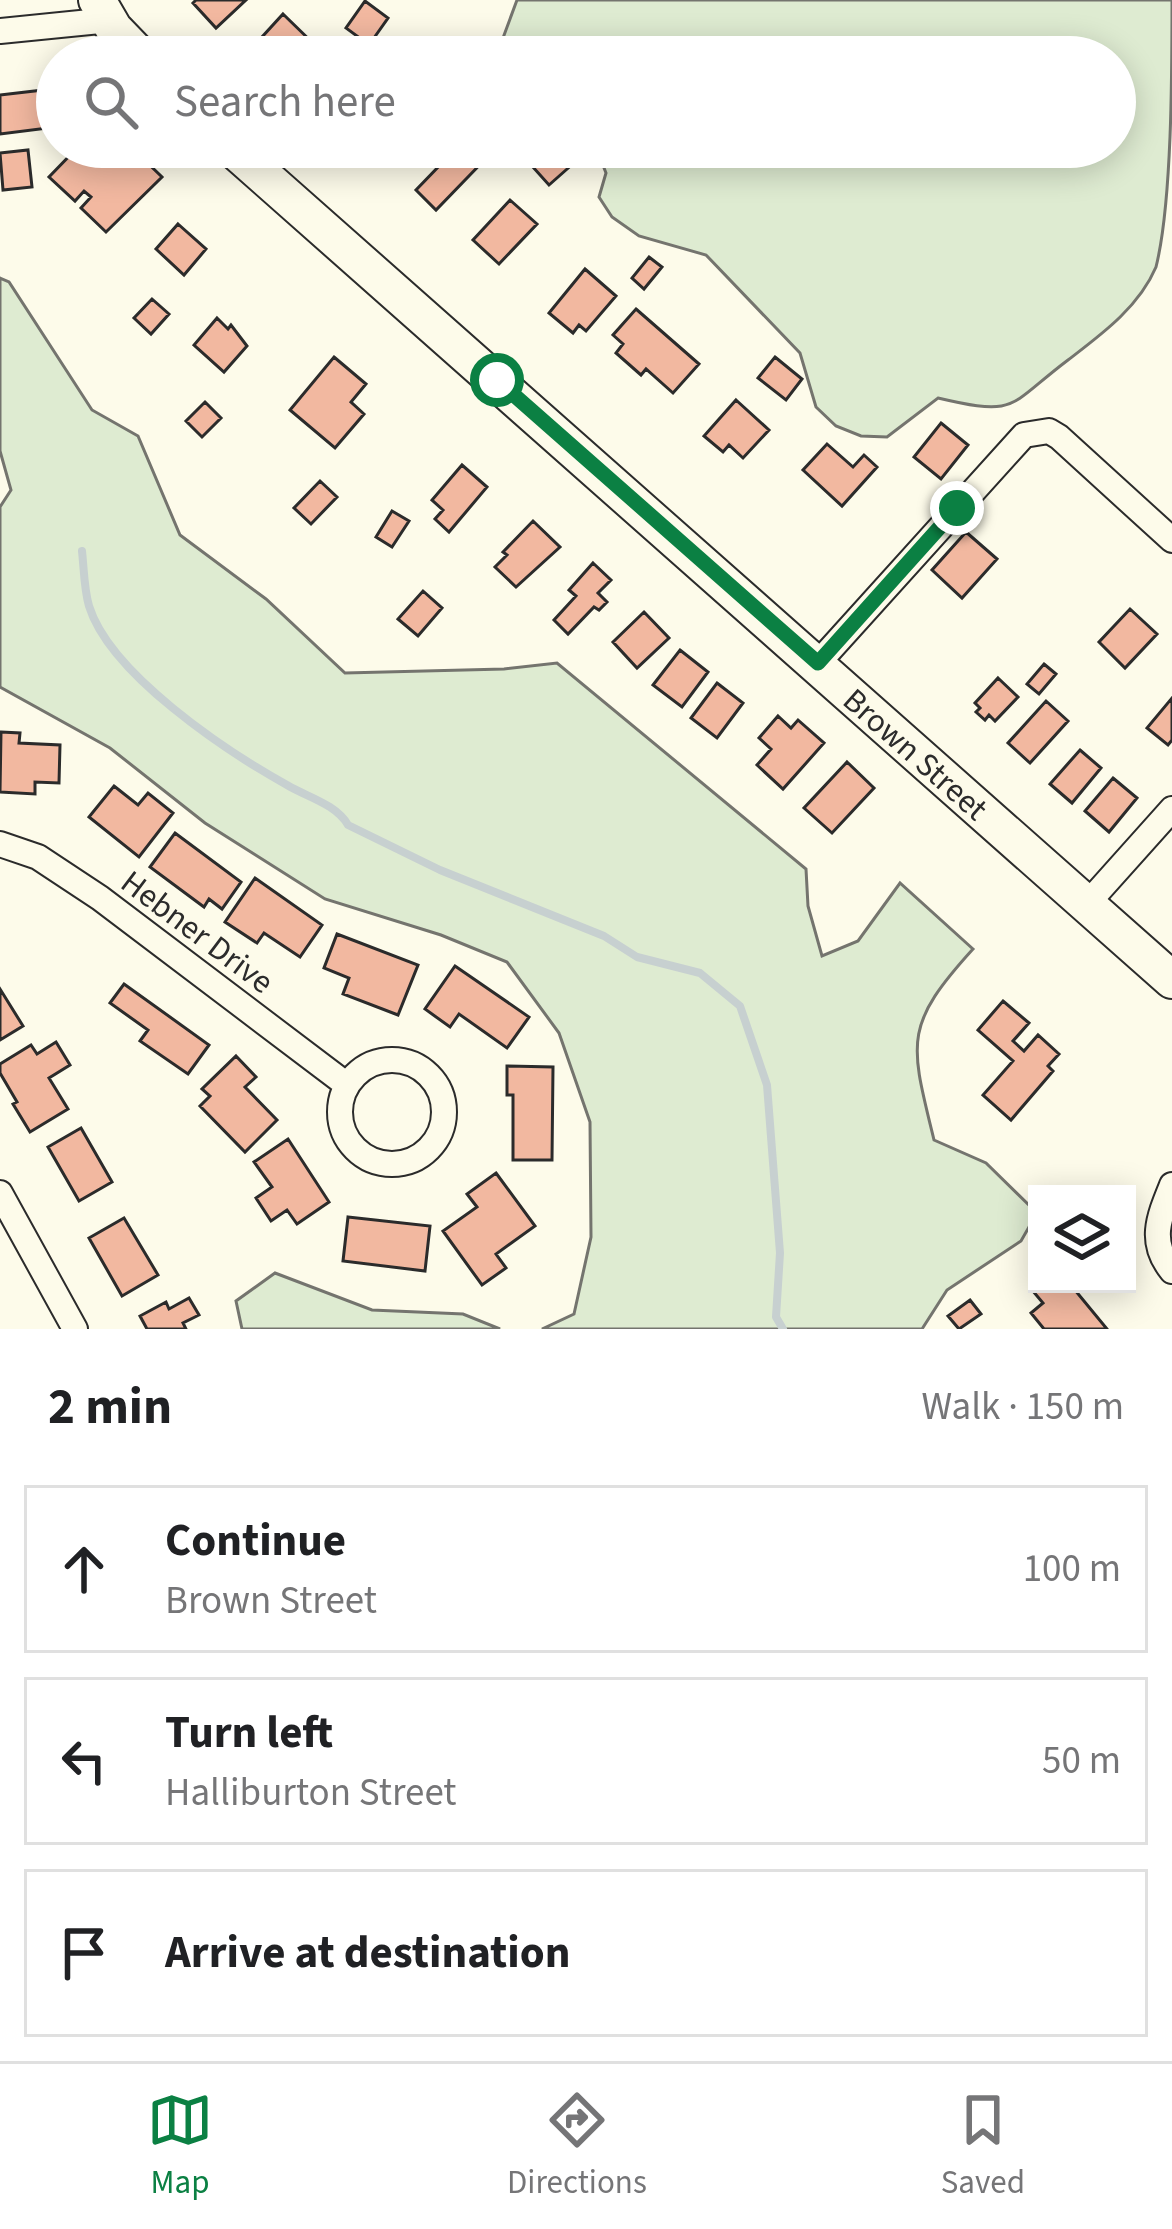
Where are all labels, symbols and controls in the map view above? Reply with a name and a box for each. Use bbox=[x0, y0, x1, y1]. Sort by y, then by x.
search box bbox=[36, 36, 1136, 168]
icon: search bbox=[78, 69, 144, 135]
text: Search here bbox=[174, 70, 396, 134]
route start bbox=[470, 353, 524, 407]
route end bbox=[930, 481, 984, 535]
street label: Brown Street bbox=[832, 678, 998, 832]
street label: Hebner Drive bbox=[111, 859, 283, 1005]
map controls bbox=[1028, 1185, 1136, 1293]
button: layers bbox=[1028, 1185, 1136, 1293]
text: 2 min bbox=[48, 1371, 172, 1443]
text: Walk · 150 m bbox=[921, 1379, 1124, 1435]
text: Continue bbox=[165, 1509, 346, 1573]
icon: ahead bbox=[51, 1536, 117, 1602]
text: 100 m bbox=[1023, 1541, 1121, 1597]
text: Brown Street bbox=[165, 1573, 377, 1629]
text: Turn left bbox=[165, 1701, 333, 1765]
icon: left bbox=[51, 1728, 117, 1794]
text: 50 m bbox=[1042, 1733, 1121, 1789]
text: Halliburton Street bbox=[165, 1765, 457, 1821]
icon: arrive bbox=[51, 1920, 117, 1986]
text: Arrive at destination bbox=[165, 1921, 570, 1985]
tab: Map bbox=[147, 2087, 213, 2206]
tab: Directions bbox=[507, 2087, 647, 2206]
tab: Saved bbox=[941, 2087, 1025, 2206]

